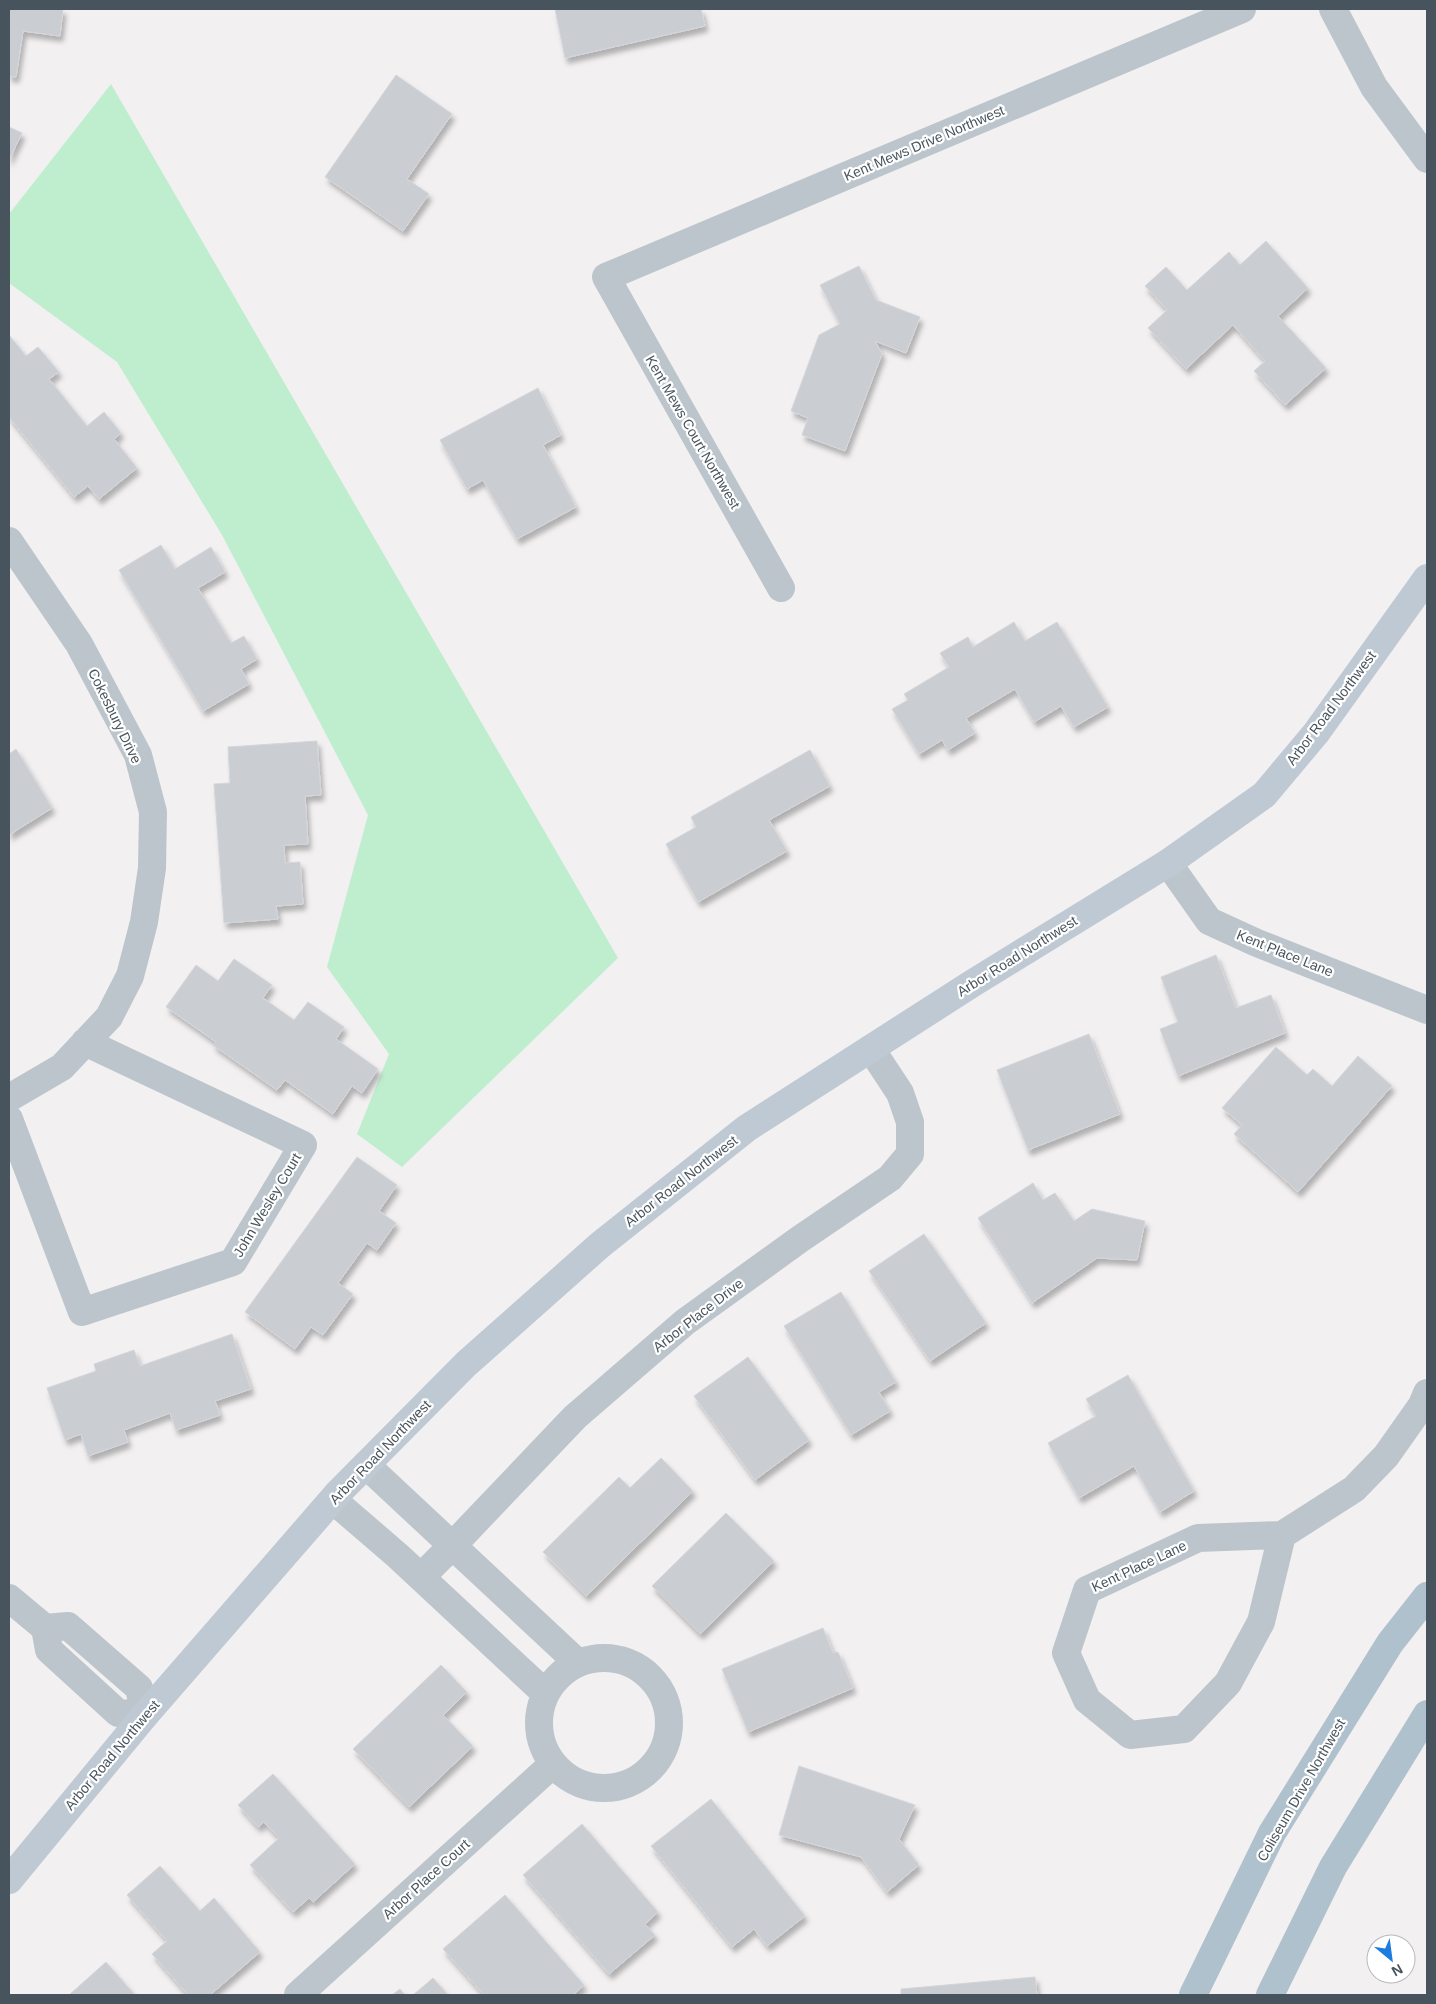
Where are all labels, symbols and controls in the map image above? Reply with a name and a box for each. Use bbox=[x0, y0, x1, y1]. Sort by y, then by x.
street label: Kent Mews Drive Northwest bbox=[841, 102, 1007, 184]
street label: Kent Mews Court Northwest bbox=[642, 353, 744, 512]
street label: Arbor Road Northwest bbox=[1283, 648, 1379, 768]
street label: Cokesbury Drive bbox=[85, 666, 145, 766]
street label: Arbor Road Northwest bbox=[954, 912, 1080, 999]
street label: Kent Place Lane bbox=[1234, 926, 1336, 980]
street label: Arbor Road Northwest bbox=[621, 1132, 741, 1230]
street label: John Wesley Court bbox=[230, 1150, 304, 1260]
street label: Arbor Place Drive bbox=[650, 1275, 746, 1355]
street label: Arbor Road Northwest bbox=[326, 1397, 434, 1507]
street label: Kent Place Lane bbox=[1089, 1537, 1189, 1595]
street label: Arbor Road Northwest bbox=[61, 1697, 163, 1813]
street label: Coliseum Drive Northwest bbox=[1254, 1716, 1348, 1864]
street label: Arbor Place Court bbox=[379, 1836, 473, 1922]
north arrow bbox=[1366, 1934, 1416, 1984]
text: N bbox=[1389, 1961, 1406, 1980]

